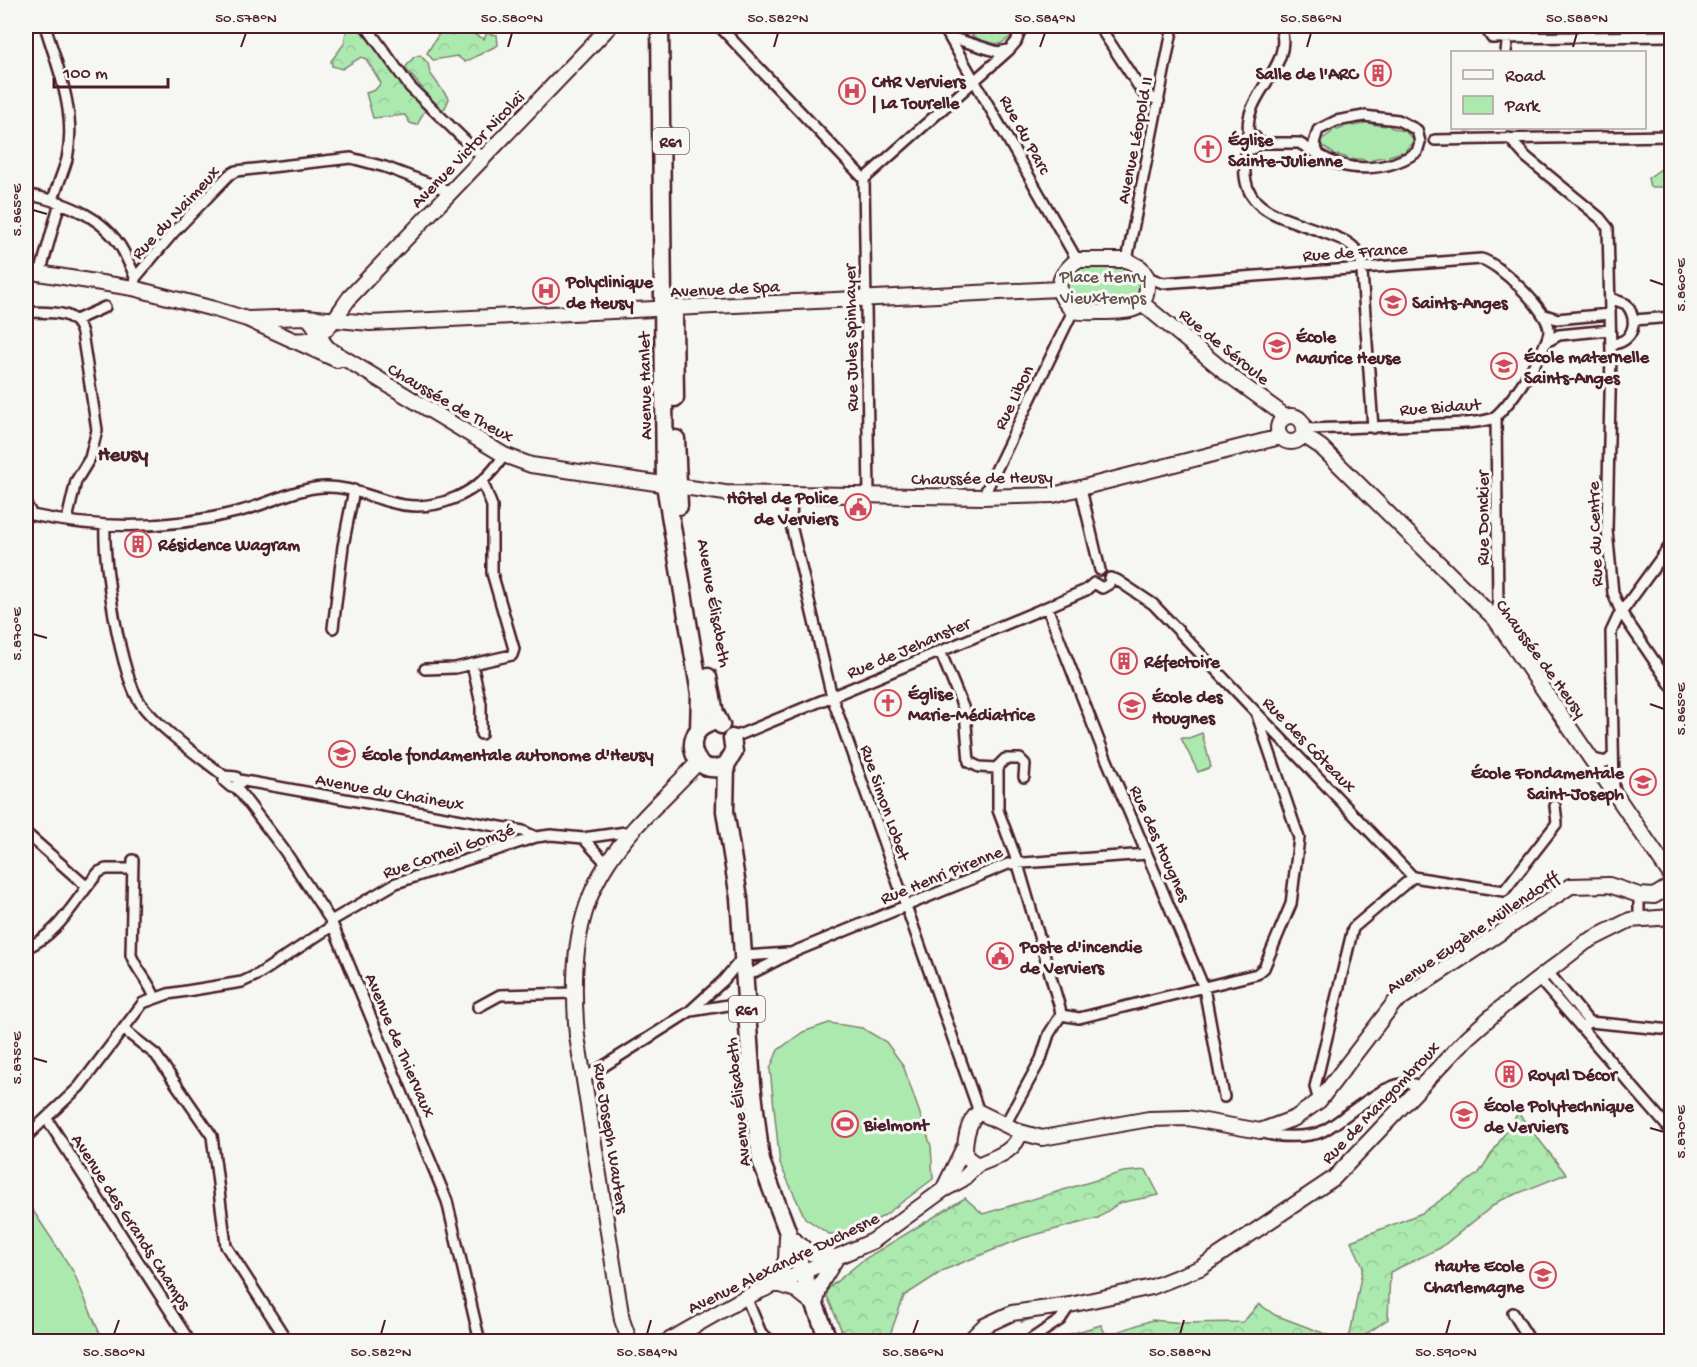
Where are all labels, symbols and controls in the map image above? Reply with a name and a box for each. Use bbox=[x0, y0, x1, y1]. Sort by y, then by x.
text: 50.578°N bbox=[215, 10, 277, 28]
text: 50.580°N bbox=[481, 10, 543, 28]
text: 50.582°N bbox=[747, 10, 809, 28]
text: 50.584°N bbox=[1015, 10, 1076, 28]
text: 50.586°N bbox=[1280, 10, 1342, 28]
text: 50.588°N bbox=[1546, 10, 1608, 28]
scale bar bbox=[54, 51, 168, 89]
legend bbox=[1451, 51, 1646, 129]
building icon: Salle de l'ARC bbox=[1363, 58, 1393, 88]
text: 100 m bbox=[62, 64, 108, 85]
place label: Salle de l'ARC bbox=[1256, 65, 1360, 86]
text: Road bbox=[1505, 67, 1546, 88]
place label: CHR Verviers | La Tourelle bbox=[871, 73, 967, 115]
street label: Avenue Léopold II bbox=[1114, 75, 1159, 206]
hospital icon: CHR Verviers | La Tourelle bbox=[837, 76, 867, 106]
street label: Avenue Victor Nicolaï bbox=[408, 87, 531, 214]
street label: Rue du Parc bbox=[994, 92, 1055, 179]
text: Park bbox=[1504, 97, 1541, 118]
road number: R61 bbox=[653, 128, 689, 154]
place label: Église Sainte-Julienne bbox=[1228, 130, 1343, 173]
church icon: Église Sainte-Julienne bbox=[1193, 134, 1223, 164]
street label: Rue du Naimeux bbox=[128, 162, 226, 265]
text: 5.865°E bbox=[9, 183, 27, 236]
street label: Rue de France bbox=[1302, 239, 1409, 268]
text: 5.860°E bbox=[1673, 258, 1691, 312]
street label: Rue Jules Spinhayer bbox=[841, 262, 864, 412]
park label: Place Henry Vieuxtemps bbox=[1059, 268, 1147, 310]
place label: Polyclinique de Heusy bbox=[565, 273, 654, 315]
hospital icon: Polyclinique de Heusy bbox=[531, 276, 561, 306]
street label: Avenue de Spa bbox=[670, 277, 781, 304]
school or university icon: Saints-Anges bbox=[1378, 287, 1408, 317]
place label: Saints-Anges bbox=[1412, 294, 1509, 315]
street label: Rue de Séroule bbox=[1174, 305, 1274, 391]
place label: École Maurice Heuse bbox=[1296, 327, 1402, 370]
street label: Avenue Hanlet bbox=[635, 330, 658, 440]
school or university icon: École Maurice Heuse bbox=[1262, 331, 1292, 361]
place label: École maternelle Saints-Anges bbox=[1524, 347, 1650, 390]
school or university icon: École maternelle Saints-Anges bbox=[1489, 351, 1519, 381]
street label: Chaussée de Theux bbox=[383, 360, 517, 449]
street label: Rue Libon bbox=[991, 362, 1040, 434]
street label: Rue Bidaut bbox=[1399, 395, 1483, 422]
district label: Heusy bbox=[98, 444, 149, 469]
street label: Chaussée de Heusy bbox=[911, 468, 1053, 491]
street label: Rue Donckier bbox=[1474, 469, 1495, 565]
street label: Rue du Centre bbox=[1584, 480, 1609, 587]
place label: Hôtel de Police de Verviers bbox=[727, 489, 839, 531]
public building icon: Hôtel de Police de Verviers bbox=[843, 492, 873, 522]
building icon: Résidence Wagram bbox=[123, 529, 153, 559]
place label: Résidence Wagram bbox=[157, 536, 300, 557]
street label: Avenue Élisabeth bbox=[691, 538, 734, 670]
street label: Chaussée de Heusy bbox=[1490, 596, 1590, 723]
text: 5.870°E bbox=[9, 607, 27, 661]
street label: Rue de Jehanster bbox=[844, 613, 975, 685]
building icon: Réfectoire bbox=[1109, 646, 1139, 676]
place label: Réfectoire bbox=[1143, 653, 1221, 674]
text: 5.865°E bbox=[1673, 682, 1691, 735]
place label: Église Marie-Médiatrice bbox=[908, 684, 1036, 727]
place label: École des Hougnes bbox=[1152, 687, 1224, 730]
church icon: Église Marie-Médiatrice bbox=[873, 688, 903, 718]
school or university icon: École des Hougnes bbox=[1117, 691, 1147, 721]
street label: Rue des Côteaux bbox=[1257, 693, 1360, 799]
school or university icon: École fondamentale autonome d'Heusy bbox=[327, 739, 357, 769]
street label: Rue Simon Lobet bbox=[854, 742, 914, 865]
place label: École fondamentale autonome d'Heusy bbox=[362, 745, 654, 767]
place label: École Fondamentale Saint-Joseph bbox=[1471, 763, 1625, 806]
school or university icon: École Fondamentale Saint-Joseph bbox=[1628, 767, 1658, 797]
street label: Avenue du Chaineux bbox=[314, 770, 466, 817]
street label: Rue des Hougnes bbox=[1124, 783, 1194, 907]
street label: Rue Corneil Gomzé bbox=[380, 820, 518, 885]
street label: Rue Henri Pirenne bbox=[878, 842, 1007, 910]
street label: Avenue Eugène Müllendorff bbox=[1383, 868, 1565, 1000]
place label: Poste d'incendie de Verviers bbox=[1019, 938, 1143, 980]
public building icon: Poste d'incendie de Verviers bbox=[985, 941, 1015, 971]
street label: Avenue de Thiervaux bbox=[359, 971, 439, 1122]
road number: R61 bbox=[729, 996, 765, 1022]
text: 5.875°E bbox=[9, 1031, 27, 1084]
street label: Avenue Élisabeth bbox=[722, 1036, 757, 1167]
street label: Rue de Mangombroux bbox=[1318, 1038, 1446, 1169]
building icon: Royal Décor bbox=[1494, 1059, 1524, 1089]
street label: Rue Joseph Wauters bbox=[587, 1061, 632, 1217]
place label: Royal Décor bbox=[1527, 1066, 1619, 1087]
place label: École Polytechnique de Verviers bbox=[1484, 1096, 1634, 1139]
school or university icon: École Polytechnique de Verviers bbox=[1449, 1100, 1479, 1130]
text: 5.870°E bbox=[1673, 1105, 1691, 1159]
sports icon: Bielmont bbox=[830, 1109, 860, 1139]
place label: Bielmont bbox=[863, 1116, 930, 1137]
street label: Avenue des Grands Champs bbox=[65, 1131, 195, 1315]
street label: Avenue Alexandre Duchesne bbox=[685, 1208, 884, 1320]
place label: Haute Ecole Charlemagne bbox=[1423, 1257, 1525, 1299]
school or university icon: Haute Ecole Charlemagne bbox=[1528, 1260, 1558, 1290]
text: 50.580°N bbox=[83, 1344, 145, 1362]
text: 50.582°N bbox=[350, 1344, 412, 1362]
text: 50.584°N bbox=[617, 1344, 678, 1362]
text: 50.586°N bbox=[882, 1344, 944, 1362]
text: 50.588°N bbox=[1149, 1344, 1211, 1362]
text: 50.590°N bbox=[1415, 1344, 1477, 1362]

